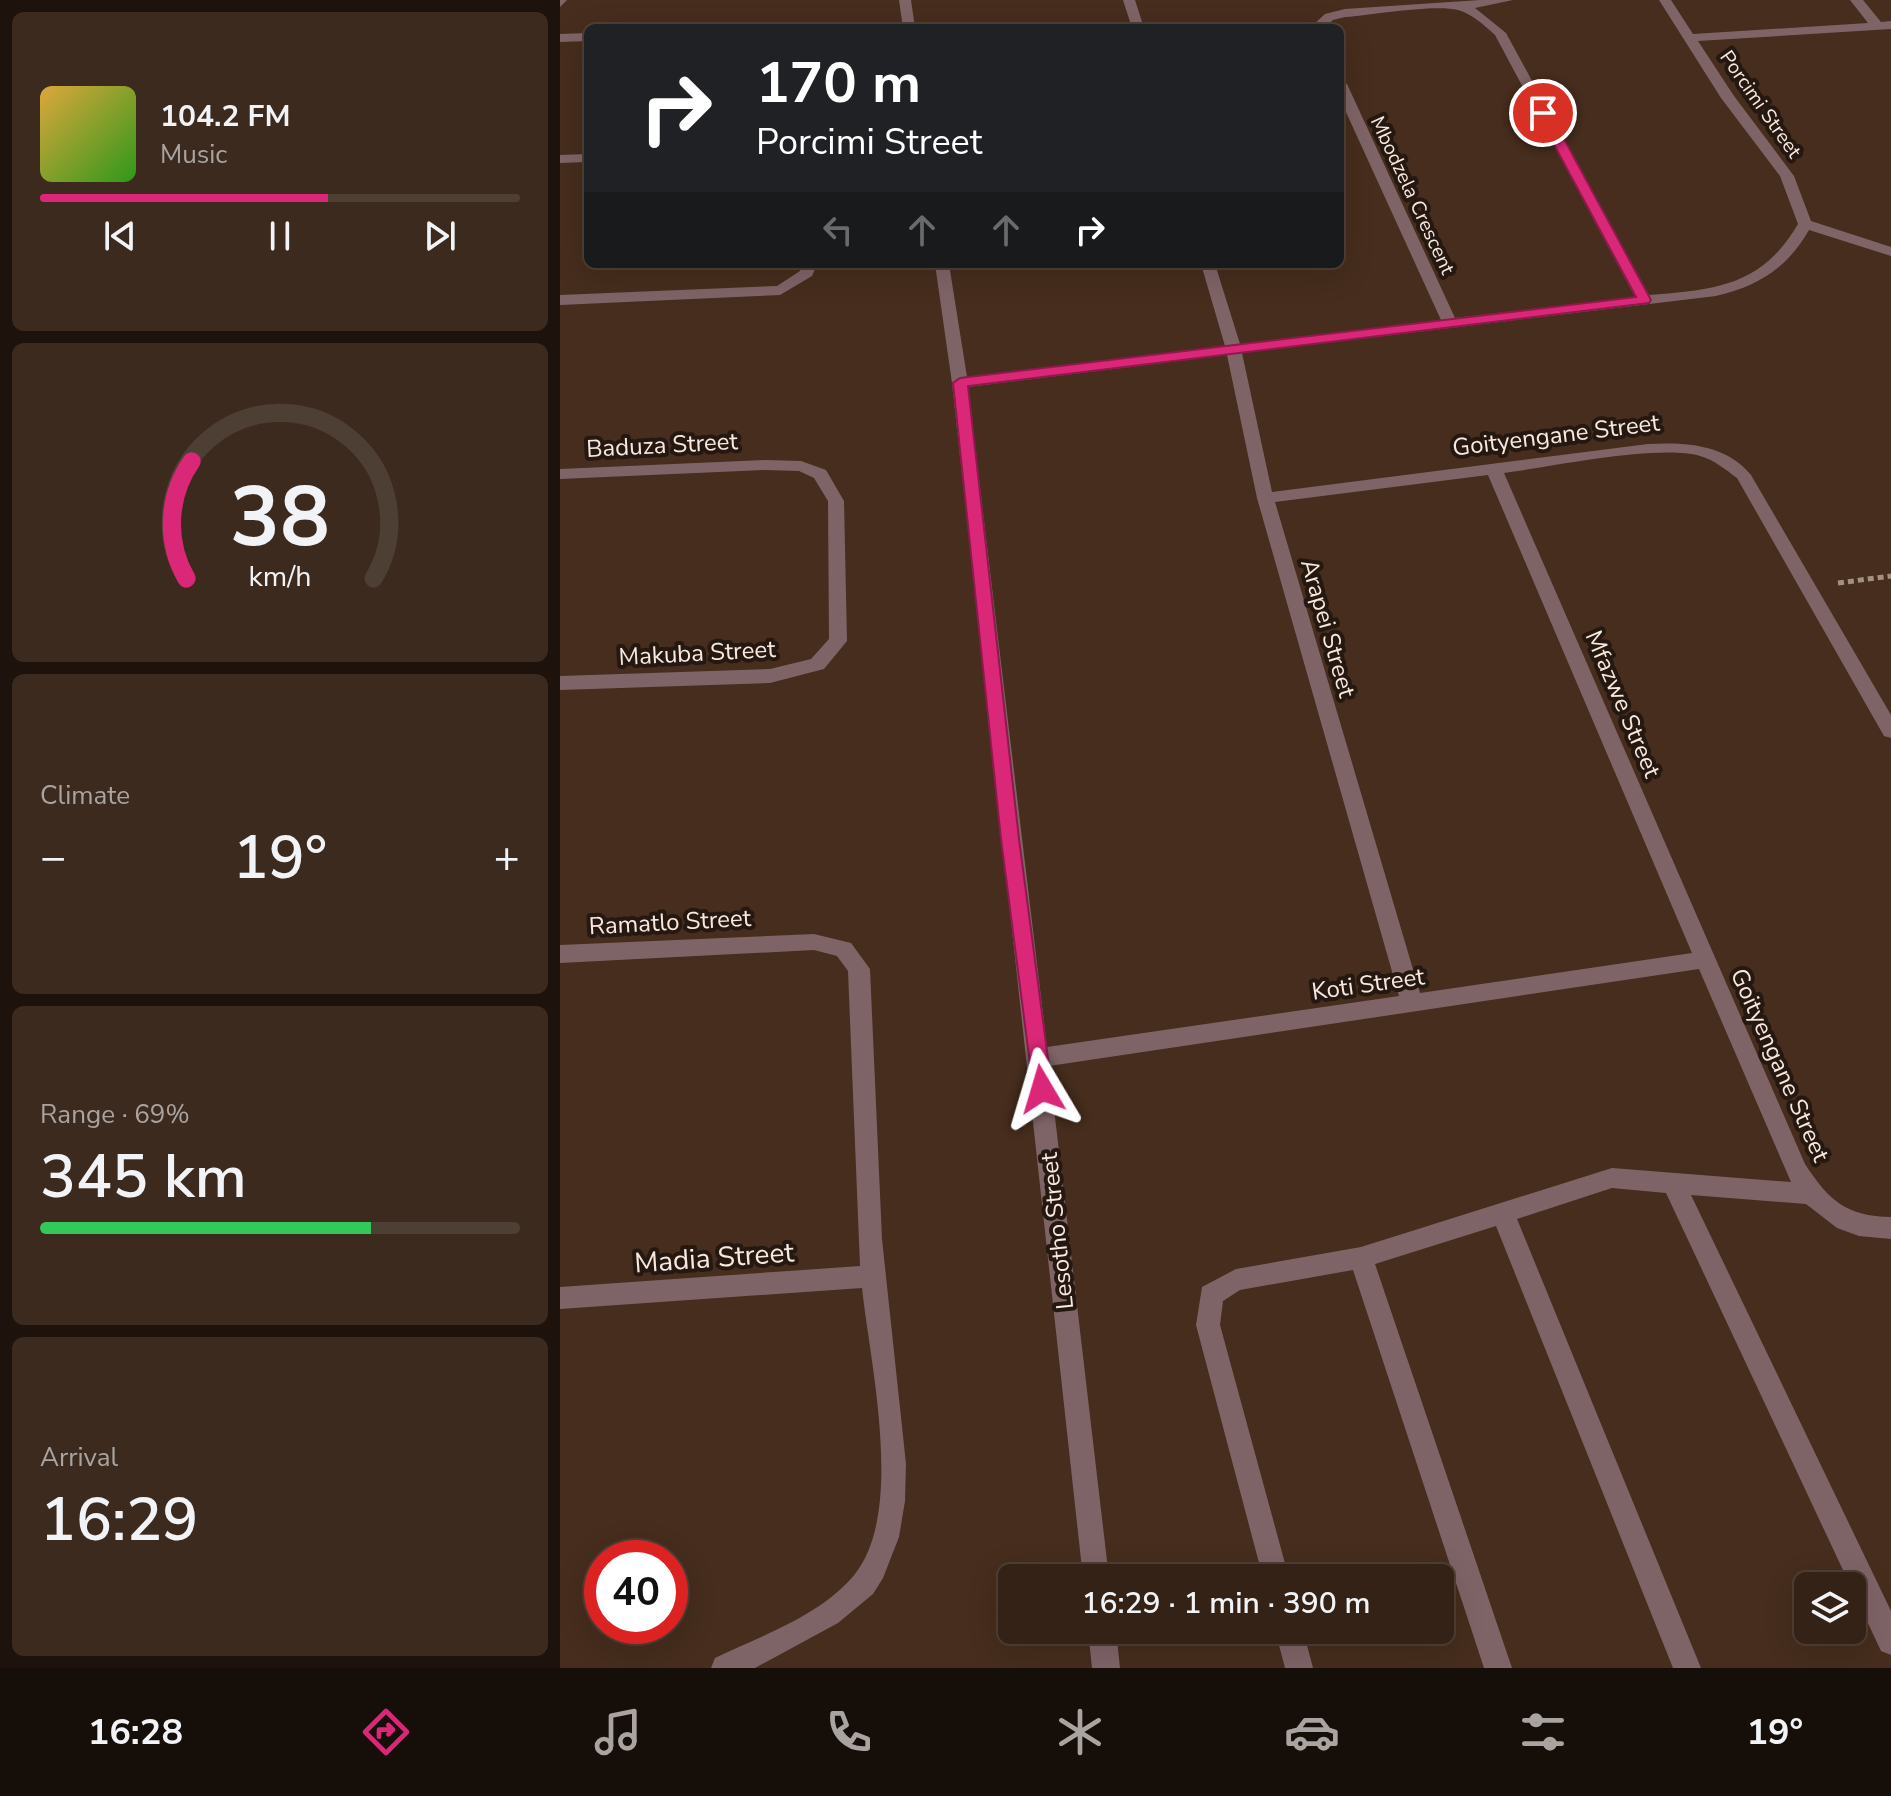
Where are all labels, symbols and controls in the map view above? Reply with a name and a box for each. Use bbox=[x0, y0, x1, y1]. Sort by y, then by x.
text: 170 m bbox=[756, 45, 921, 122]
street label: Porcimi Street bbox=[1713, 45, 1808, 164]
icon: right bbox=[624, 56, 728, 160]
pin bbox=[1509, 79, 1577, 147]
icon: arrive bbox=[1521, 91, 1565, 135]
text: 104.2 FM bbox=[160, 96, 290, 137]
street label: Mbodzela Crescent bbox=[1364, 112, 1461, 280]
text: Porcimi Street bbox=[756, 118, 982, 167]
text: Music bbox=[160, 137, 227, 172]
icon: left bbox=[816, 208, 860, 252]
icon: ahead bbox=[900, 208, 944, 252]
icon: ahead bbox=[984, 208, 1028, 252]
icon: right bbox=[1068, 208, 1112, 252]
icon: previous bbox=[98, 214, 142, 258]
icon: pause bbox=[258, 214, 302, 258]
icon: next bbox=[418, 214, 462, 258]
street label: Goityengane Street bbox=[1451, 406, 1662, 464]
street label: Baduza Street bbox=[585, 425, 739, 465]
text: 38 bbox=[230, 460, 330, 573]
street label: Arapei Street bbox=[1293, 555, 1363, 702]
text: km/h bbox=[249, 557, 311, 596]
street label: Mfazwe Street bbox=[1578, 626, 1669, 783]
street label: Makuba Street bbox=[618, 633, 777, 673]
text: Climate bbox=[40, 778, 130, 813]
text: 19° bbox=[233, 817, 327, 899]
text: − bbox=[40, 828, 66, 888]
text: + bbox=[494, 828, 520, 888]
street label: Ramatlo Street bbox=[588, 902, 753, 942]
street label: Koti Street bbox=[1310, 960, 1427, 1008]
street label: Goityengane Street bbox=[1723, 963, 1837, 1167]
position arrow bbox=[1000, 1047, 1084, 1131]
text: Range · 69% bbox=[40, 1097, 190, 1132]
text: 345 km bbox=[40, 1136, 247, 1218]
street label: Lesotho Street bbox=[1033, 1150, 1081, 1311]
street label: Madia Street bbox=[633, 1233, 795, 1283]
text: Arrival bbox=[40, 1440, 118, 1475]
text: 16:29 bbox=[40, 1479, 198, 1561]
speed limit sign: 40 bbox=[584, 1540, 688, 1644]
map controls bbox=[1794, 1572, 1866, 1644]
button: layers bbox=[1794, 1572, 1866, 1644]
text: 16:29 · 1 min · 390 m bbox=[1081, 1583, 1371, 1624]
icon: directions bbox=[358, 1704, 414, 1760]
icon: music bbox=[590, 1704, 646, 1760]
icon: phone bbox=[821, 1704, 877, 1760]
icon: climate bbox=[1052, 1704, 1108, 1760]
icon: car bbox=[1284, 1704, 1340, 1760]
icon: filters bbox=[1515, 1704, 1571, 1760]
text: 16:28 bbox=[88, 1708, 183, 1757]
text: 19° bbox=[1746, 1708, 1803, 1757]

